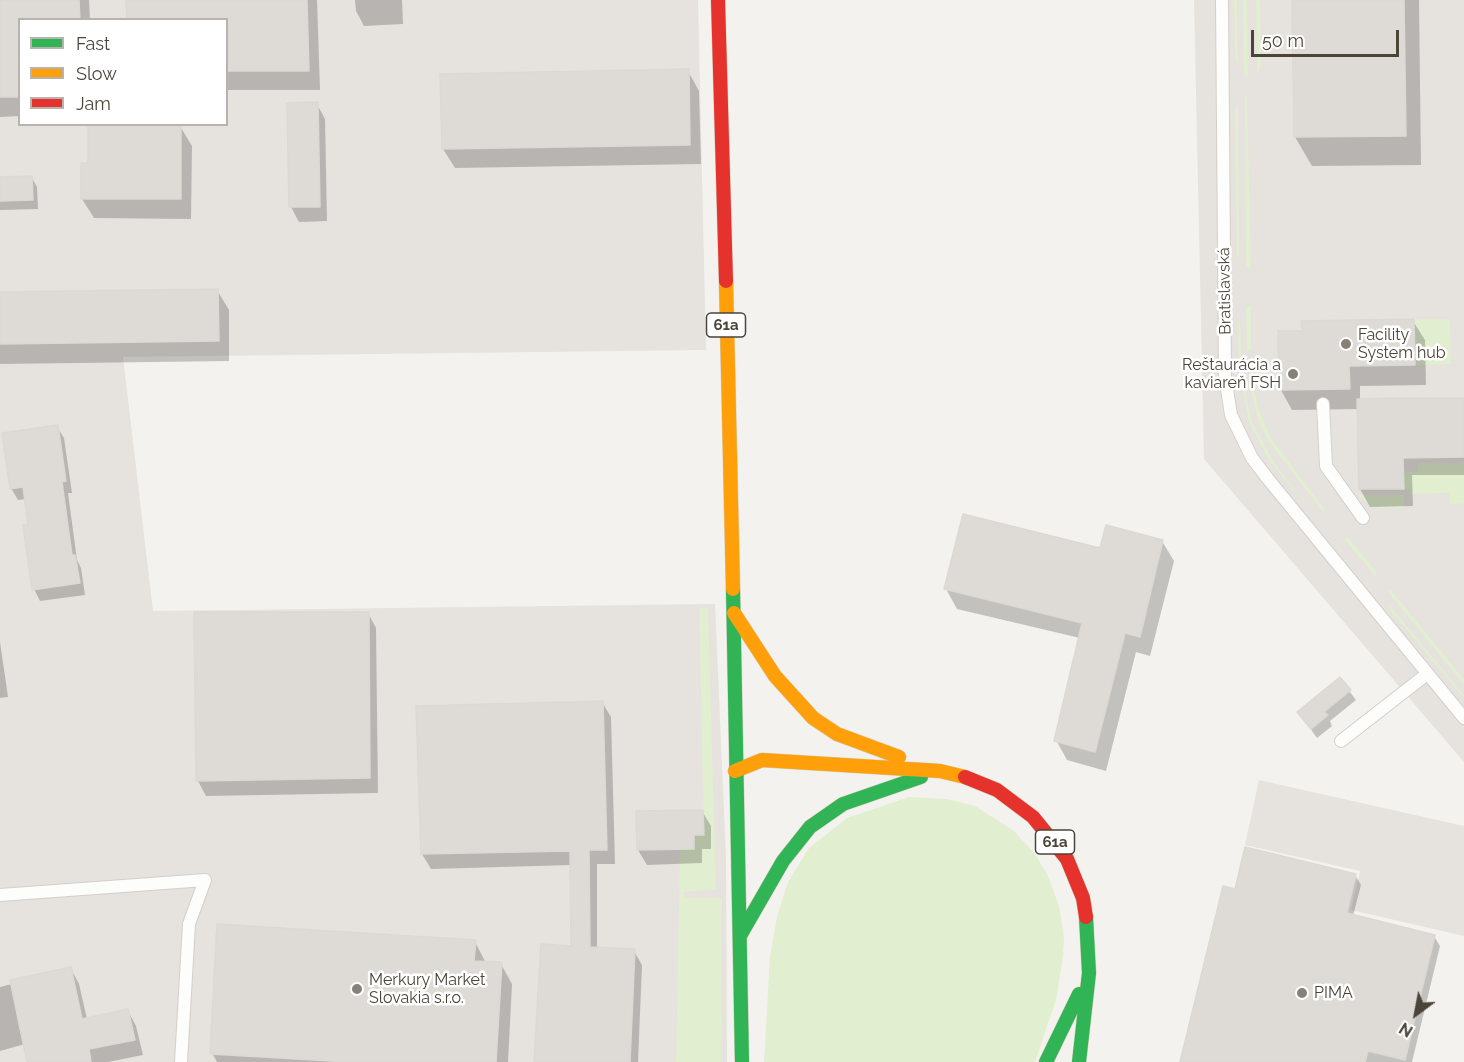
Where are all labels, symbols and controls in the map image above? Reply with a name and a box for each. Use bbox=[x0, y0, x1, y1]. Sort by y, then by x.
legend bbox=[18, 18, 228, 126]
scale bar bbox=[1254, 18, 1402, 56]
text: 50 m bbox=[1262, 30, 1304, 51]
text: Fast bbox=[76, 33, 110, 54]
text: Slow bbox=[76, 63, 117, 84]
text: Jam bbox=[76, 93, 111, 114]
street label: Bratislavská bbox=[1215, 247, 1235, 335]
road number: 61a bbox=[706, 313, 746, 337]
place label: Facility System hub bbox=[1358, 325, 1446, 363]
marker: Facility System hub bbox=[1339, 337, 1353, 351]
place label: Reštaurácia a kaviareň FSH bbox=[1182, 355, 1281, 393]
marker: Reštaurácia a kaviareň FSH bbox=[1286, 367, 1300, 381]
road number: 61a bbox=[1036, 830, 1074, 854]
place label: Merkury Market Slovakia s.r.o. bbox=[369, 970, 485, 1008]
marker: Merkury Market Slovakia s.r.o. bbox=[350, 982, 364, 996]
place label: PIMA bbox=[1314, 983, 1353, 1003]
north arrow bbox=[1386, 984, 1446, 1044]
marker: PIMA bbox=[1295, 986, 1309, 1000]
text: N bbox=[1396, 1018, 1416, 1041]

